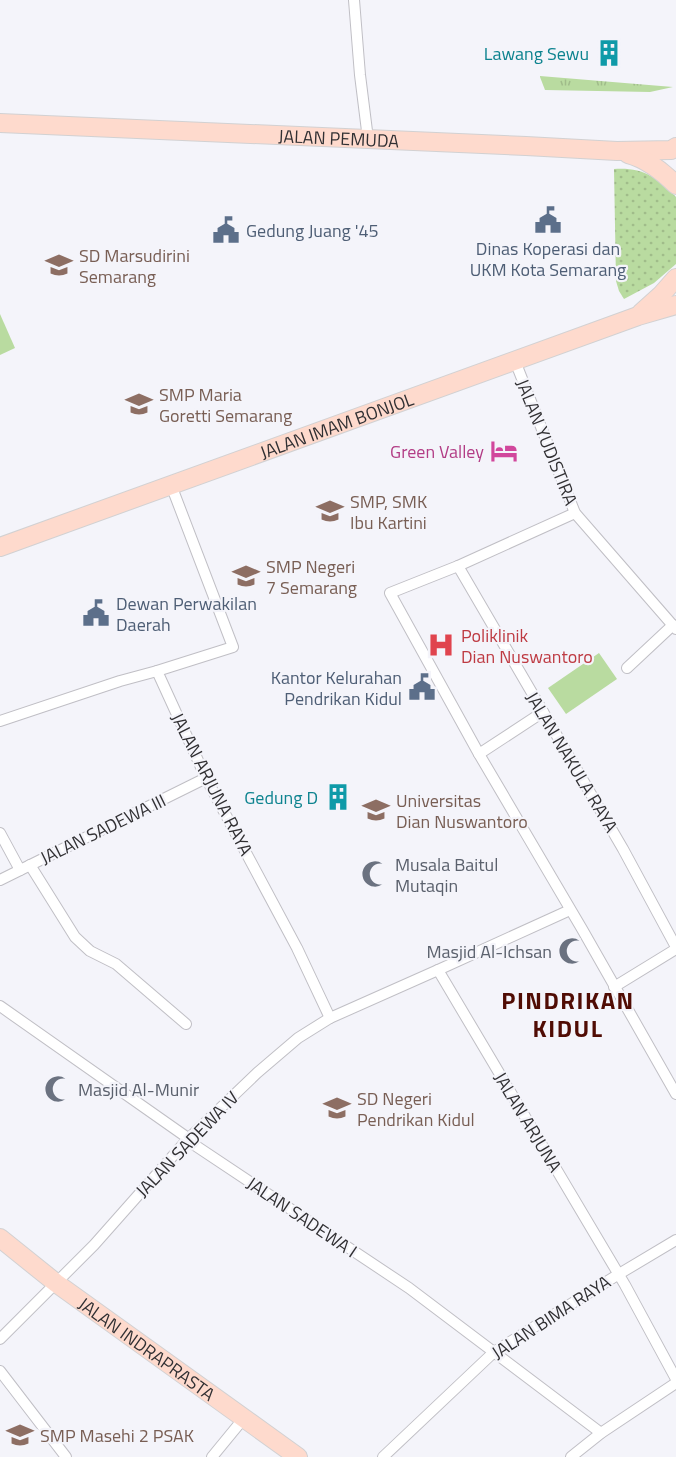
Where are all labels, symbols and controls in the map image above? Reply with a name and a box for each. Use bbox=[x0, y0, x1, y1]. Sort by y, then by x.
building icon: Lawang Sewu bbox=[594, 38, 624, 68]
place label: Lawang Sewu bbox=[484, 40, 589, 67]
street label: JALAN PEMUDA bbox=[278, 122, 400, 154]
public building icon: Dinas Koperasi dan UKM Kota Semarang bbox=[533, 205, 563, 235]
public building icon: Gedung Juang '45 bbox=[211, 215, 241, 245]
place label: Gedung Juang '45 bbox=[246, 217, 379, 244]
place label: Dinas Koperasi dan UKM Kota Semarang bbox=[470, 235, 626, 283]
place label: SD Marsudirini Semarang bbox=[79, 242, 190, 290]
school or university icon: SD Marsudirini Semarang bbox=[44, 250, 74, 280]
street label: JALAN YUDISTIRA bbox=[509, 375, 585, 509]
place label: SMP Maria Goretti Semarang bbox=[159, 381, 292, 429]
street label: JALAN IMAM BONJOL bbox=[256, 385, 418, 465]
school or university icon: SMP Maria Goretti Semarang bbox=[124, 389, 154, 419]
hotel icon: Green Valley bbox=[489, 436, 519, 466]
place label: Green Valley bbox=[390, 438, 484, 465]
place label: SMP, SMK Ibu Kartini bbox=[350, 488, 427, 536]
school or university icon: SMP, SMK Ibu Kartini bbox=[315, 496, 345, 526]
place label: SMP Negeri 7 Semarang bbox=[266, 553, 357, 601]
school or university icon: SMP Negeri 7 Semarang bbox=[231, 561, 261, 591]
place label: Dewan Perwakilan Daerah bbox=[116, 590, 257, 638]
public building icon: Dewan Perwakilan Daerah bbox=[81, 598, 111, 628]
place label: Poliklinik Dian Nuswantoro bbox=[461, 622, 593, 670]
hospital icon: Poliklinik Dian Nuswantoro bbox=[426, 630, 456, 660]
place label: Kantor Kelurahan Pendrikan Kidul bbox=[271, 664, 402, 712]
public building icon: Kantor Kelurahan Pendrikan Kidul bbox=[407, 672, 437, 702]
street label: JALAN NAKULA RAYA bbox=[519, 687, 625, 838]
street label: JALAN ARJUNA RAYA bbox=[164, 708, 260, 860]
building icon: Gedung D bbox=[323, 782, 353, 812]
place label: Gedung D bbox=[244, 784, 318, 811]
street label: JALAN SADEWA III bbox=[36, 787, 170, 871]
place label: Universitas Dian Nuswantoro bbox=[396, 787, 528, 835]
school or university icon: Universitas Dian Nuswantoro bbox=[361, 795, 391, 825]
place label: Musala Baitul Mutaqin bbox=[395, 851, 498, 899]
mosque icon: Musala Baitul Mutaqin bbox=[360, 859, 390, 889]
mosque icon: Masjid Al-Ichsan bbox=[557, 936, 587, 966]
place label: Masjid Al-Ichsan bbox=[426, 938, 552, 965]
district label: PINDRIKAN KIDUL bbox=[501, 982, 635, 1046]
street label: JALAN ARJUNA bbox=[487, 1067, 569, 1178]
mosque icon: Masjid Al-Munir bbox=[43, 1074, 73, 1104]
place label: Masjid Al-Munir bbox=[78, 1076, 199, 1103]
street label: JALAN SADEWA IV bbox=[129, 1084, 245, 1203]
place label: SD Negeri Pendrikan Kidul bbox=[357, 1085, 475, 1133]
school or university icon: SD Negeri Pendrikan Kidul bbox=[322, 1093, 352, 1123]
street label: JALAN SADEWA I bbox=[241, 1170, 363, 1264]
street label: JALAN BIMA RAYA bbox=[486, 1268, 616, 1366]
street label: JALAN INDRAPRASTA bbox=[73, 1290, 221, 1407]
school or university icon: SMP Masehi 2 PSAK bbox=[5, 1420, 35, 1450]
place label: SMP Masehi 2 PSAK bbox=[40, 1422, 194, 1449]

